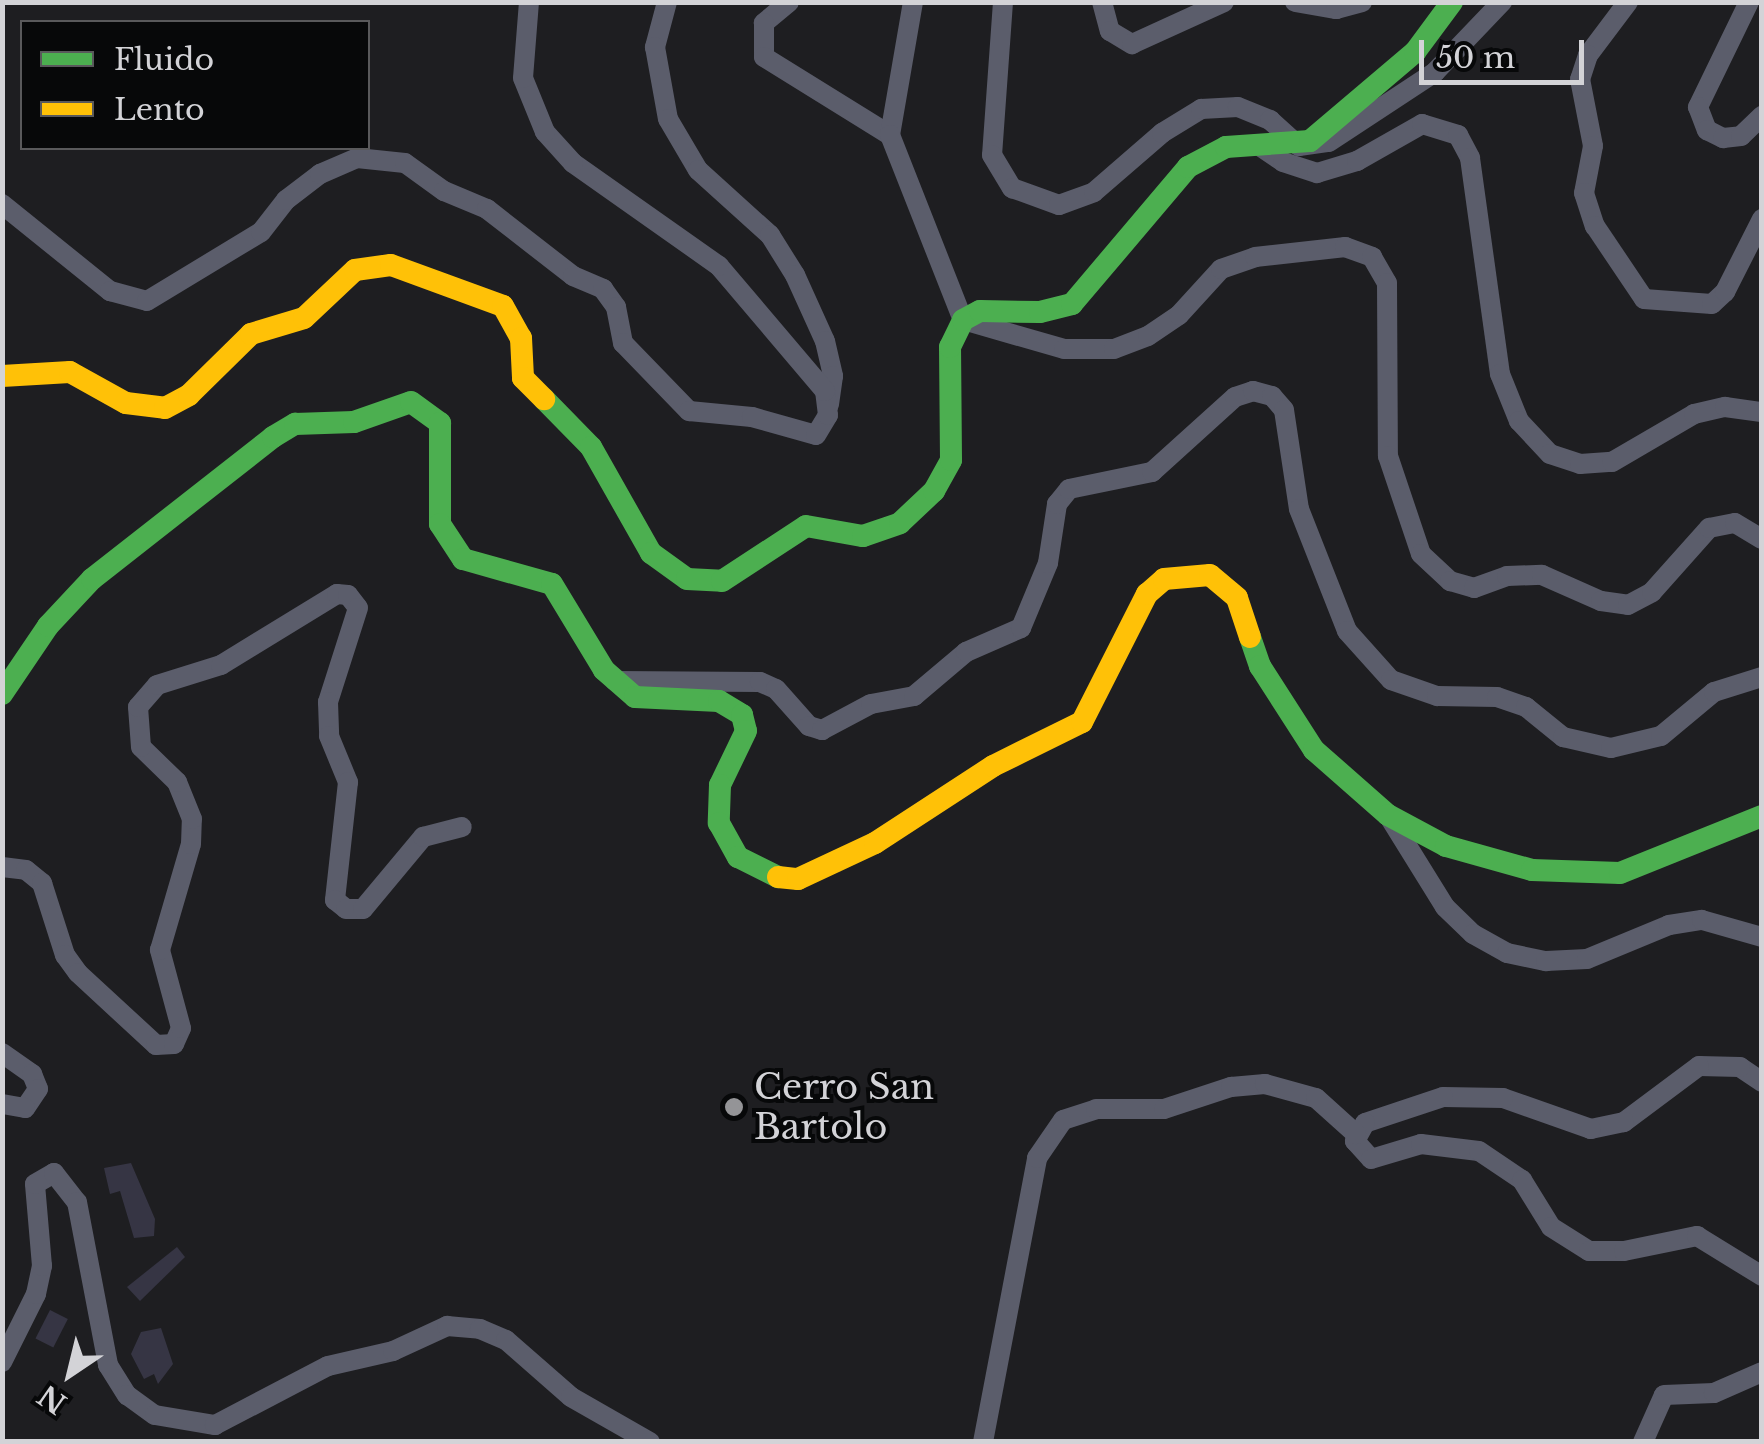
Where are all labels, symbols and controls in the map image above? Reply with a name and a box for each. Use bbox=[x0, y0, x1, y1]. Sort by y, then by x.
legend bbox=[20, 20, 370, 150]
scale bar bbox=[1424, 20, 1589, 82]
text: 50 m bbox=[1436, 39, 1515, 76]
text: Fluido bbox=[114, 41, 214, 78]
text: Lento bbox=[114, 91, 205, 128]
place label: Cerro San Bartolo bbox=[754, 1066, 934, 1148]
marker: Cerro San Bartolo bbox=[723, 1096, 745, 1118]
north arrow bbox=[20, 1324, 120, 1424]
text: N bbox=[32, 1377, 73, 1421]

